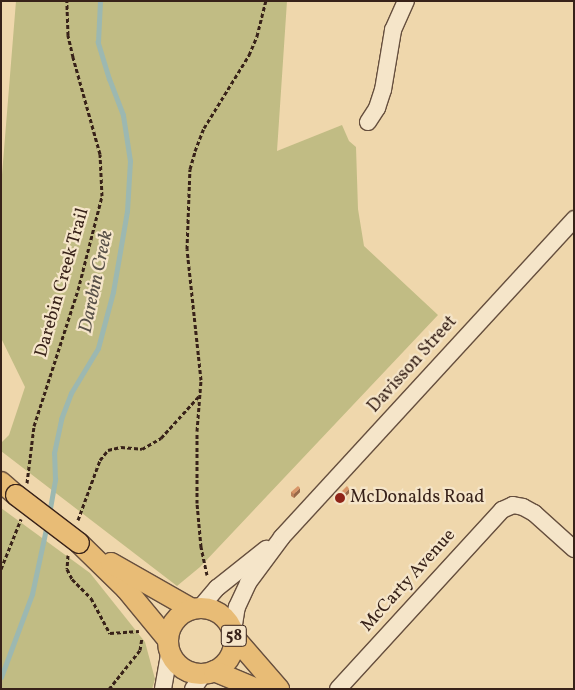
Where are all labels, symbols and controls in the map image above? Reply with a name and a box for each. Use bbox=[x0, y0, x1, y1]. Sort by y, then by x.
street label: Darebin Creek Trail bbox=[31, 206, 95, 360]
water label: Darebin Creek bbox=[75, 229, 119, 335]
street label: Davisson Street bbox=[364, 312, 462, 418]
place label: McDonalds Road bbox=[350, 487, 484, 509]
marker: McDonalds Road bbox=[334, 492, 346, 504]
street label: McCarty Avenue bbox=[357, 525, 461, 637]
road number: 58 bbox=[220, 622, 248, 650]

